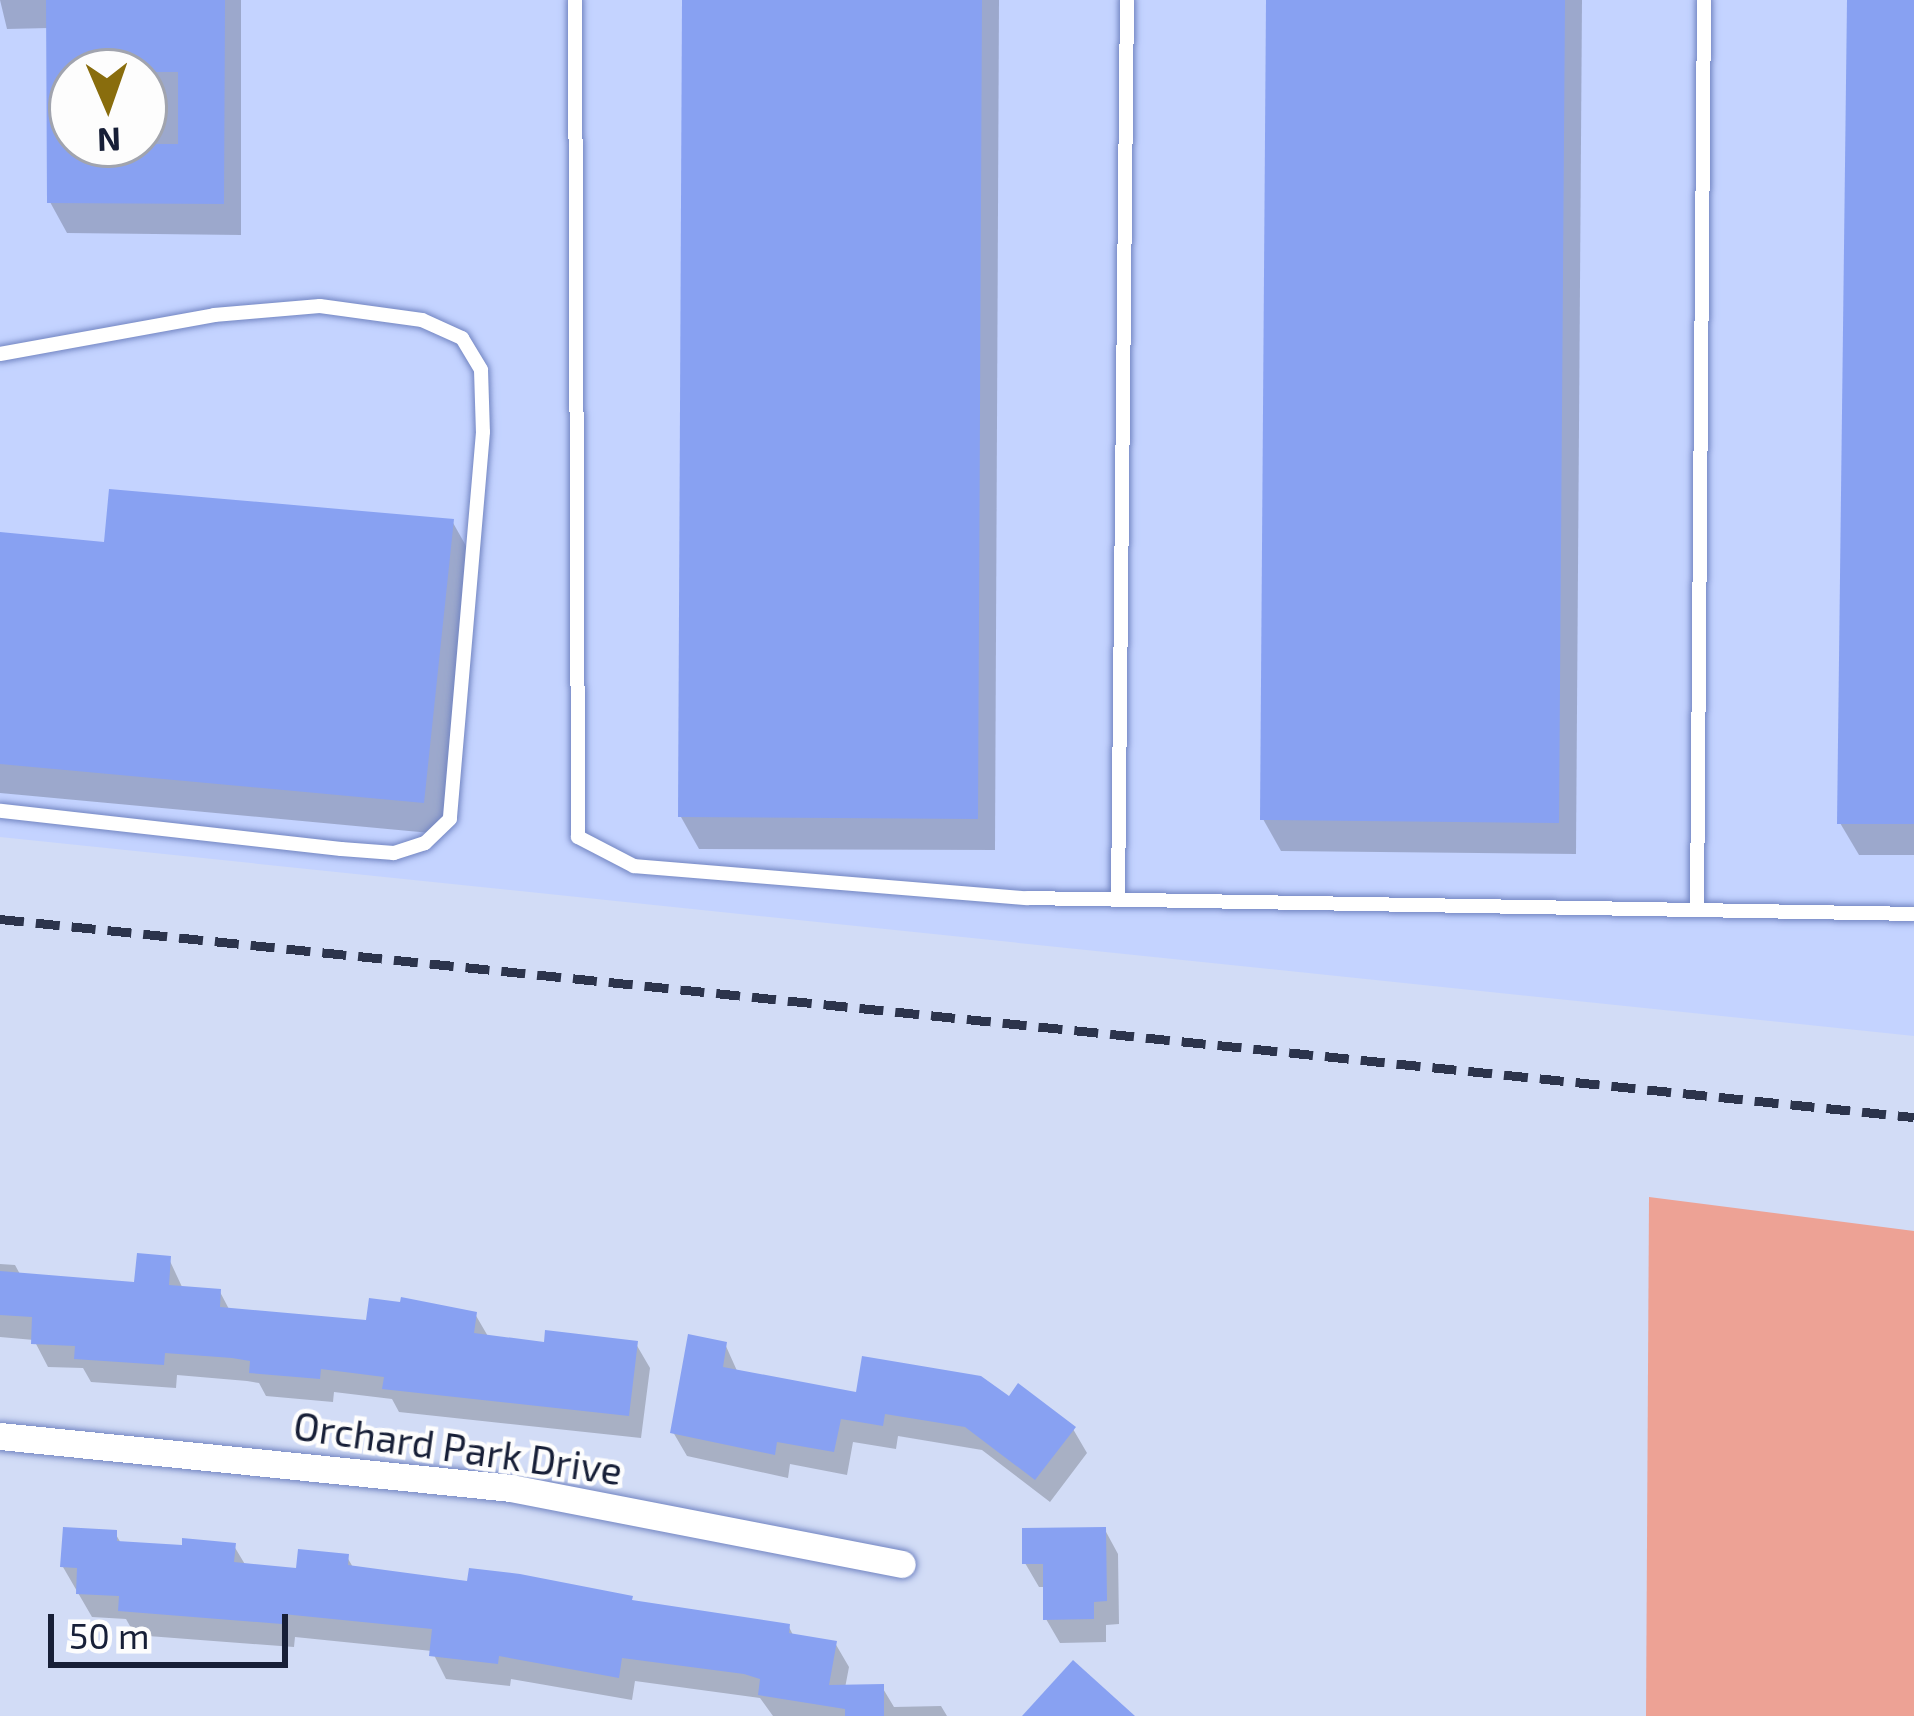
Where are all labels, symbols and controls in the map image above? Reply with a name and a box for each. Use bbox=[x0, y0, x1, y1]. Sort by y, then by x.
north arrow bbox=[48, 48, 168, 168]
text: N bbox=[97, 121, 122, 161]
street label: Orchard Park Drive bbox=[291, 1402, 625, 1494]
scale bar bbox=[54, 1590, 294, 1664]
text: 50 m bbox=[69, 1613, 150, 1656]

